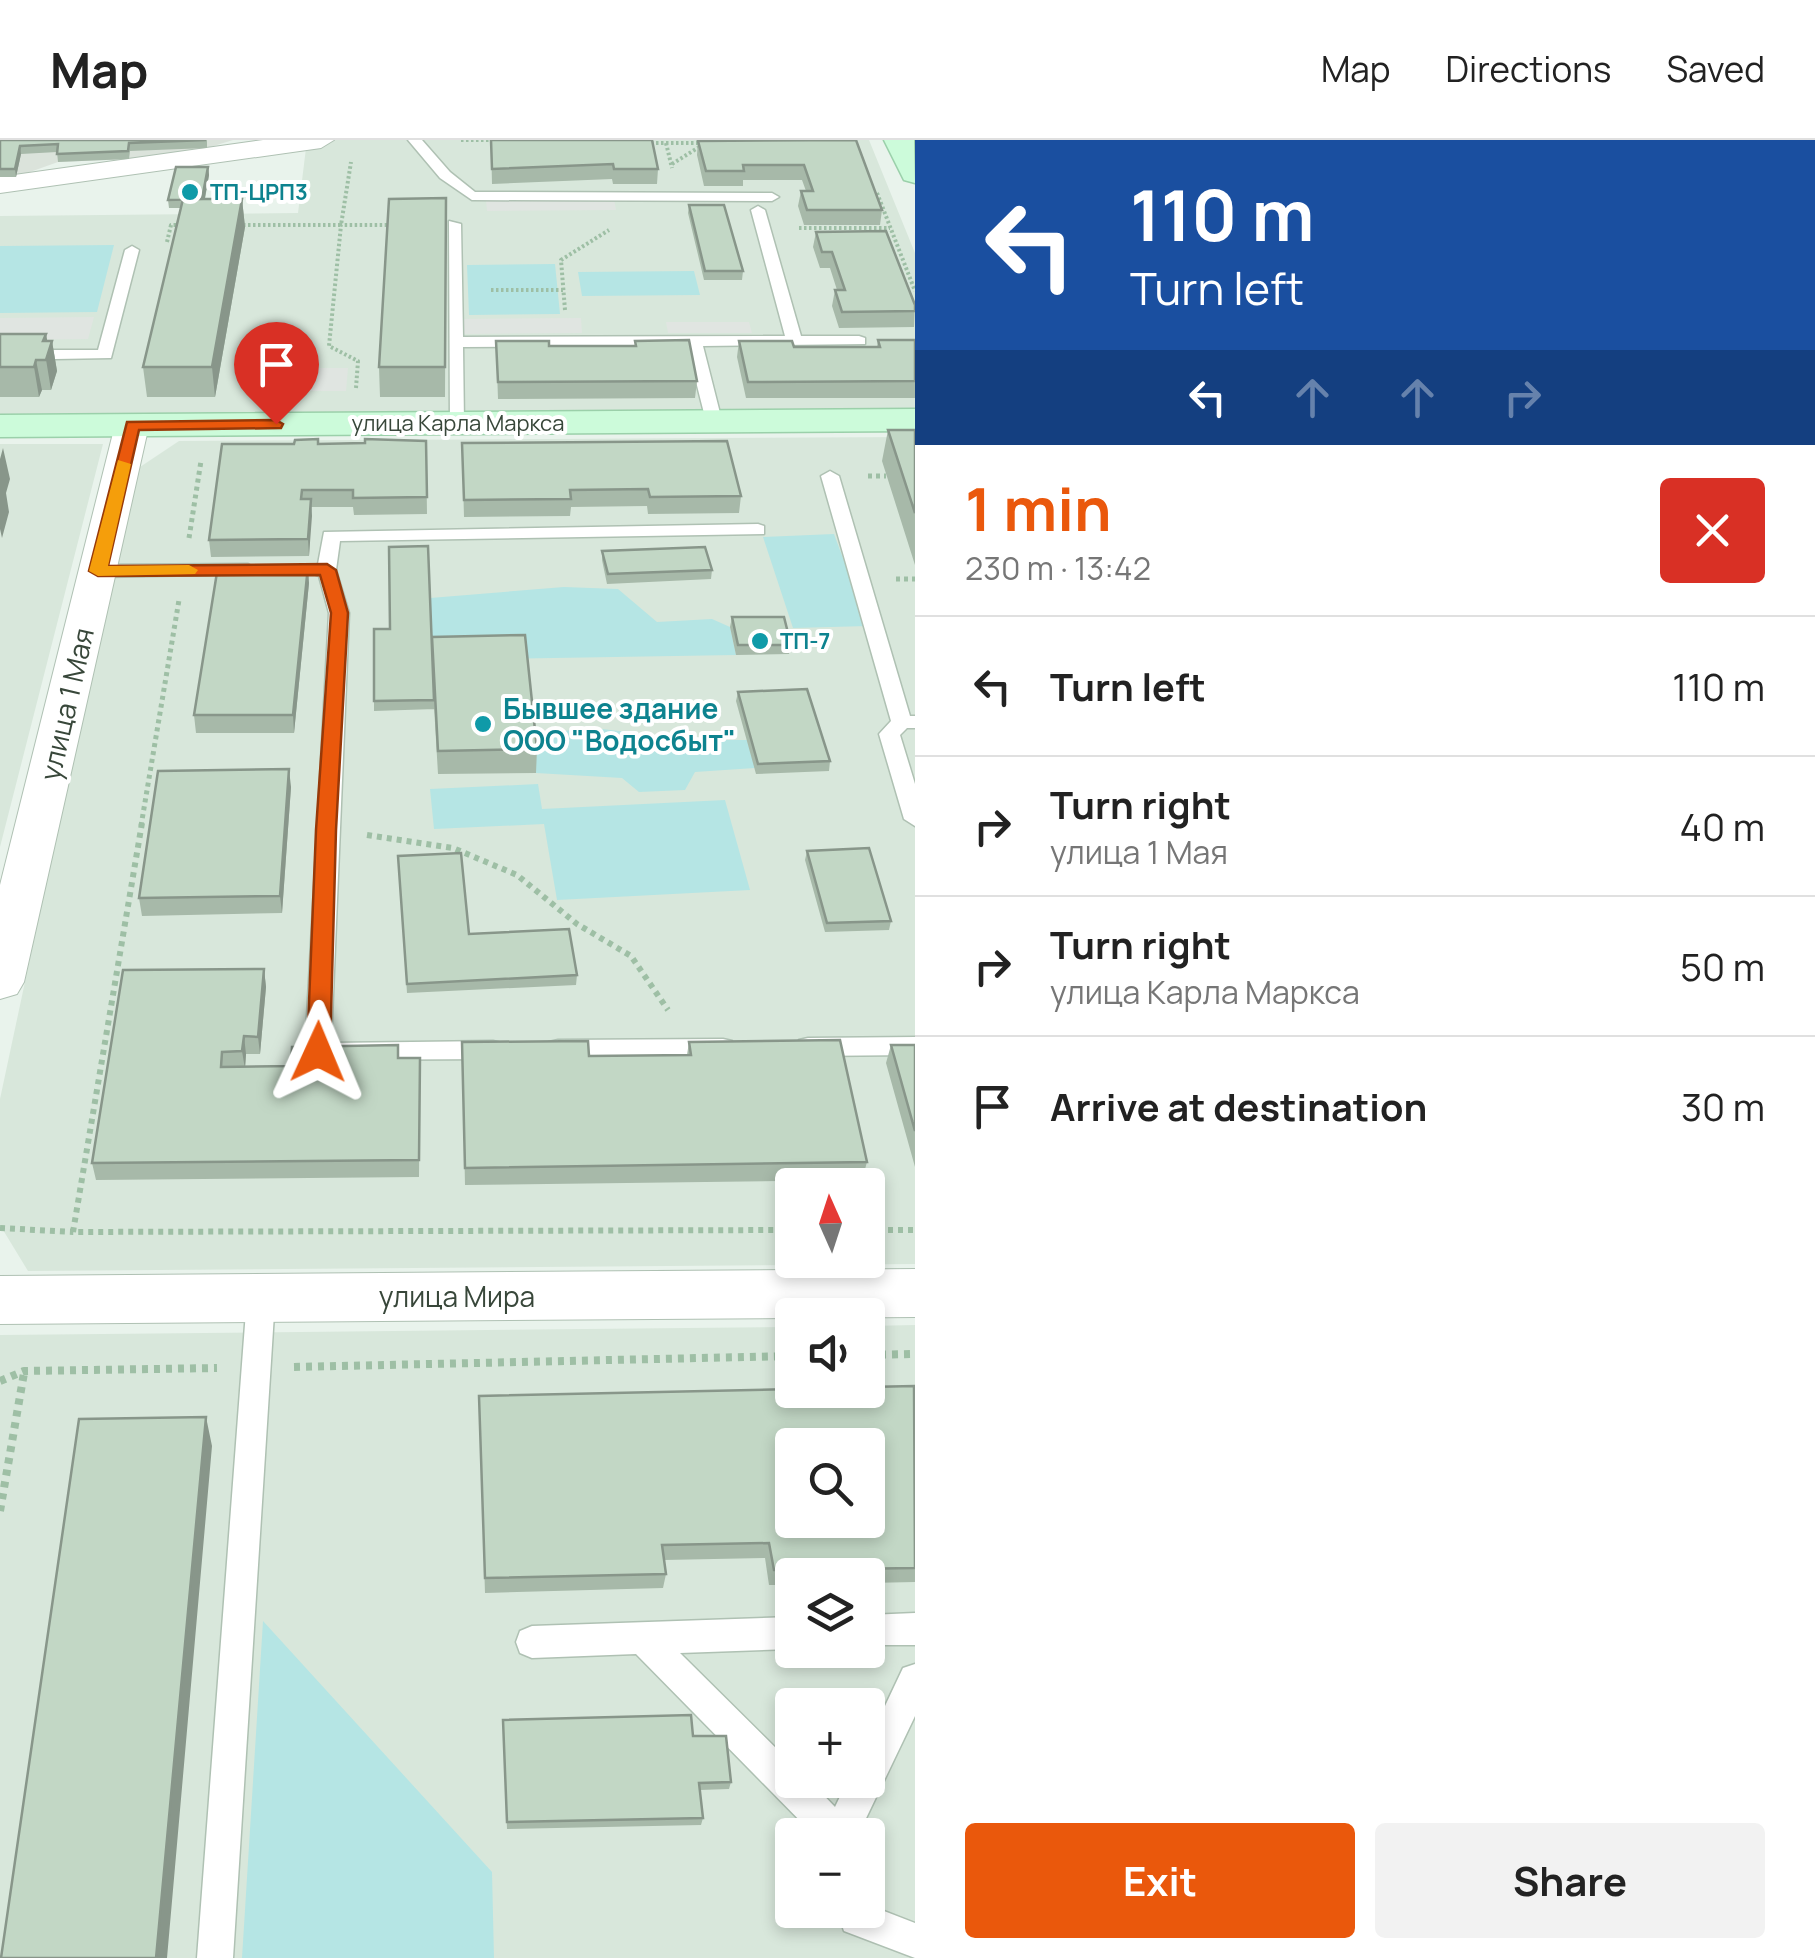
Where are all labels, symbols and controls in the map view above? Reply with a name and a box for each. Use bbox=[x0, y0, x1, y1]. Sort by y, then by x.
text: Map bbox=[50, 37, 148, 102]
text: Map bbox=[1321, 45, 1391, 93]
text: Directions bbox=[1446, 45, 1611, 93]
text: Saved bbox=[1666, 45, 1765, 93]
text: 110 m bbox=[1130, 166, 1314, 262]
place label: ТП-ЦРП3 bbox=[210, 177, 308, 207]
icon: left bbox=[965, 180, 1095, 310]
marker: ТП-ЦРП3 bbox=[179, 181, 201, 203]
text: Turn left bbox=[1130, 257, 1304, 319]
pin bbox=[234, 322, 319, 425]
icon: arrive bbox=[249, 337, 304, 392]
icon: left bbox=[1180, 370, 1235, 425]
icon: ahead bbox=[1285, 370, 1340, 425]
icon: ahead bbox=[1390, 370, 1445, 425]
icon: right bbox=[1495, 370, 1550, 425]
street label: улица Карла Маркса bbox=[352, 408, 564, 438]
text: 1 min bbox=[965, 467, 1112, 549]
button: close bbox=[1660, 478, 1765, 583]
text: 230 m · 13:42 bbox=[965, 546, 1151, 590]
street label: улица 1 Мая bbox=[30, 624, 102, 784]
place label: ТП-7 bbox=[780, 626, 830, 656]
marker: ТП-7 bbox=[749, 630, 771, 652]
icon: left bbox=[965, 659, 1020, 714]
text: Turn left bbox=[1050, 660, 1206, 712]
text: 110 m bbox=[1672, 660, 1765, 712]
place label: Бывшее здание ООО "Водосбыт" bbox=[503, 689, 736, 759]
marker: Бывшее здание ООО "Водосбыт" bbox=[472, 713, 494, 735]
text: Turn right bbox=[1050, 778, 1231, 830]
icon: right bbox=[965, 799, 1020, 854]
text: 40 m bbox=[1680, 800, 1765, 852]
text: улица 1 Мая bbox=[1050, 830, 1228, 874]
text: Turn right bbox=[1050, 918, 1231, 970]
icon: right bbox=[965, 939, 1020, 994]
text: 50 m bbox=[1680, 940, 1765, 992]
text: улица Карла Маркса bbox=[1050, 970, 1360, 1014]
position arrow bbox=[266, 1000, 370, 1104]
icon: arrive bbox=[965, 1079, 1020, 1134]
text: Arrive at destination bbox=[1050, 1080, 1427, 1132]
text: 30 m bbox=[1681, 1080, 1765, 1132]
north arrow bbox=[775, 1168, 885, 1278]
map controls bbox=[775, 1168, 885, 1928]
street label: улица Мира bbox=[379, 1277, 535, 1315]
button: sound bbox=[775, 1298, 885, 1408]
button: search bbox=[775, 1428, 885, 1538]
button: layers bbox=[775, 1558, 885, 1668]
button: + bbox=[775, 1688, 885, 1798]
button: − bbox=[775, 1818, 885, 1928]
button: Exit bbox=[965, 1823, 1355, 1938]
button: Share bbox=[1375, 1823, 1765, 1938]

